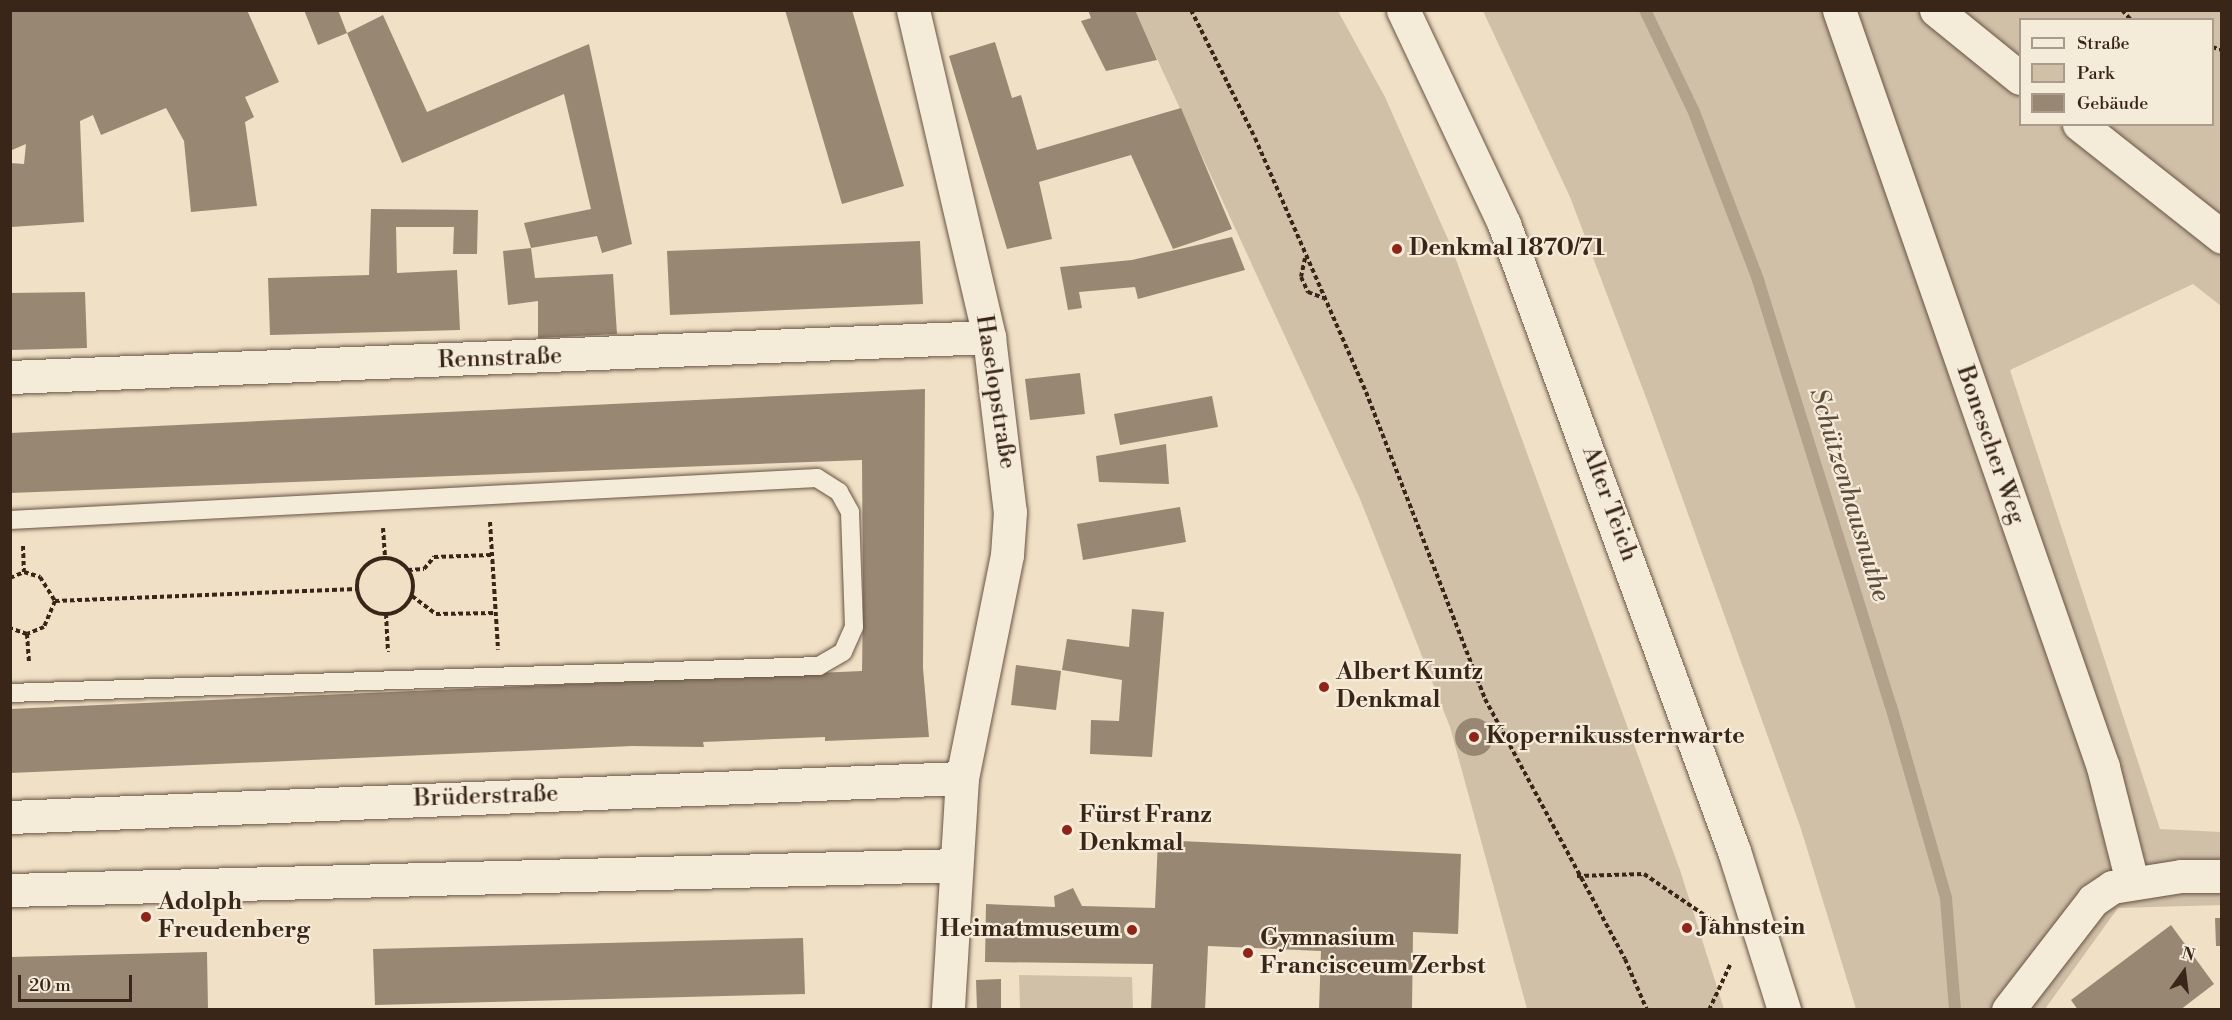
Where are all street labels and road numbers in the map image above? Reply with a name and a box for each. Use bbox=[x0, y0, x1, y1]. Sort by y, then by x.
street label: Haselopstraße bbox=[969, 313, 1021, 471]
street label: Rennstraße bbox=[437, 342, 563, 376]
street label: Bonescher Weg bbox=[1949, 362, 2031, 528]
street label: Alter Teich bbox=[1575, 443, 1643, 565]
street label: Brüderstraße bbox=[413, 780, 559, 814]

